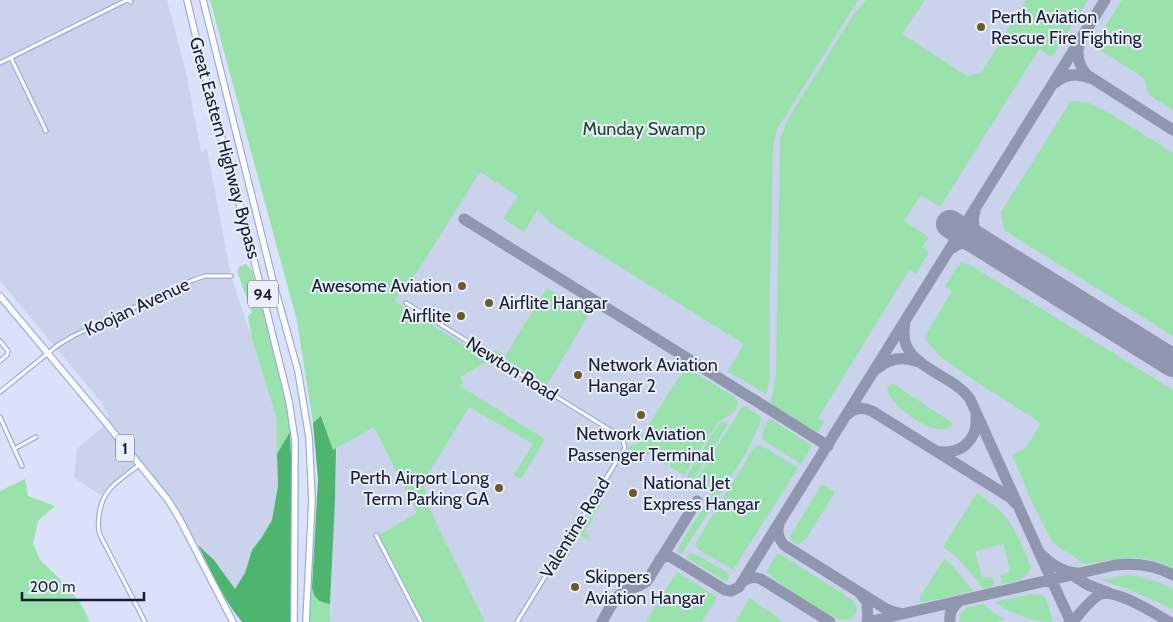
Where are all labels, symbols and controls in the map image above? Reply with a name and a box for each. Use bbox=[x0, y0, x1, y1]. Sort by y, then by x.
place label: Perth Aviation Rescue Fire Fighting bbox=[991, 6, 1142, 49]
marker: Perth Aviation Rescue Fire Fighting bbox=[975, 21, 987, 33]
street label: Great Eastern Highway Bypass bbox=[185, 35, 265, 261]
park label: Munday Swamp bbox=[582, 118, 706, 140]
street label: Koojan Avenue bbox=[81, 273, 193, 341]
place label: Awesome Aviation bbox=[311, 275, 452, 297]
road number: 94 bbox=[248, 280, 278, 308]
marker: Awesome Aviation bbox=[456, 280, 468, 292]
place label: Airflite Hangar bbox=[499, 292, 608, 314]
marker: Airflite Hangar bbox=[483, 297, 495, 309]
place label: Airflite bbox=[401, 305, 451, 327]
marker: Airflite bbox=[455, 310, 467, 322]
street label: Newton Road bbox=[462, 332, 562, 406]
place label: Network Aviation Hangar 2 bbox=[588, 354, 718, 397]
marker: Network Aviation Hangar 2 bbox=[572, 369, 584, 381]
marker: Network Aviation Passenger Terminal bbox=[635, 409, 647, 421]
place label: Network Aviation Passenger Terminal bbox=[568, 423, 715, 466]
road number: 1 bbox=[116, 434, 134, 462]
place label: Perth Airport Long Term Parking GA bbox=[350, 467, 490, 510]
place label: National Jet Express Hangar bbox=[643, 472, 760, 515]
street label: Valentine Road bbox=[535, 474, 615, 582]
marker: Perth Airport Long Term Parking GA bbox=[493, 482, 505, 494]
marker: National Jet Express Hangar bbox=[627, 487, 639, 499]
place label: Skippers Aviation Hangar bbox=[585, 566, 705, 609]
scale bar bbox=[22, 570, 145, 602]
text: 200 m bbox=[30, 578, 75, 596]
marker: Skippers Aviation Hangar bbox=[569, 581, 581, 593]

